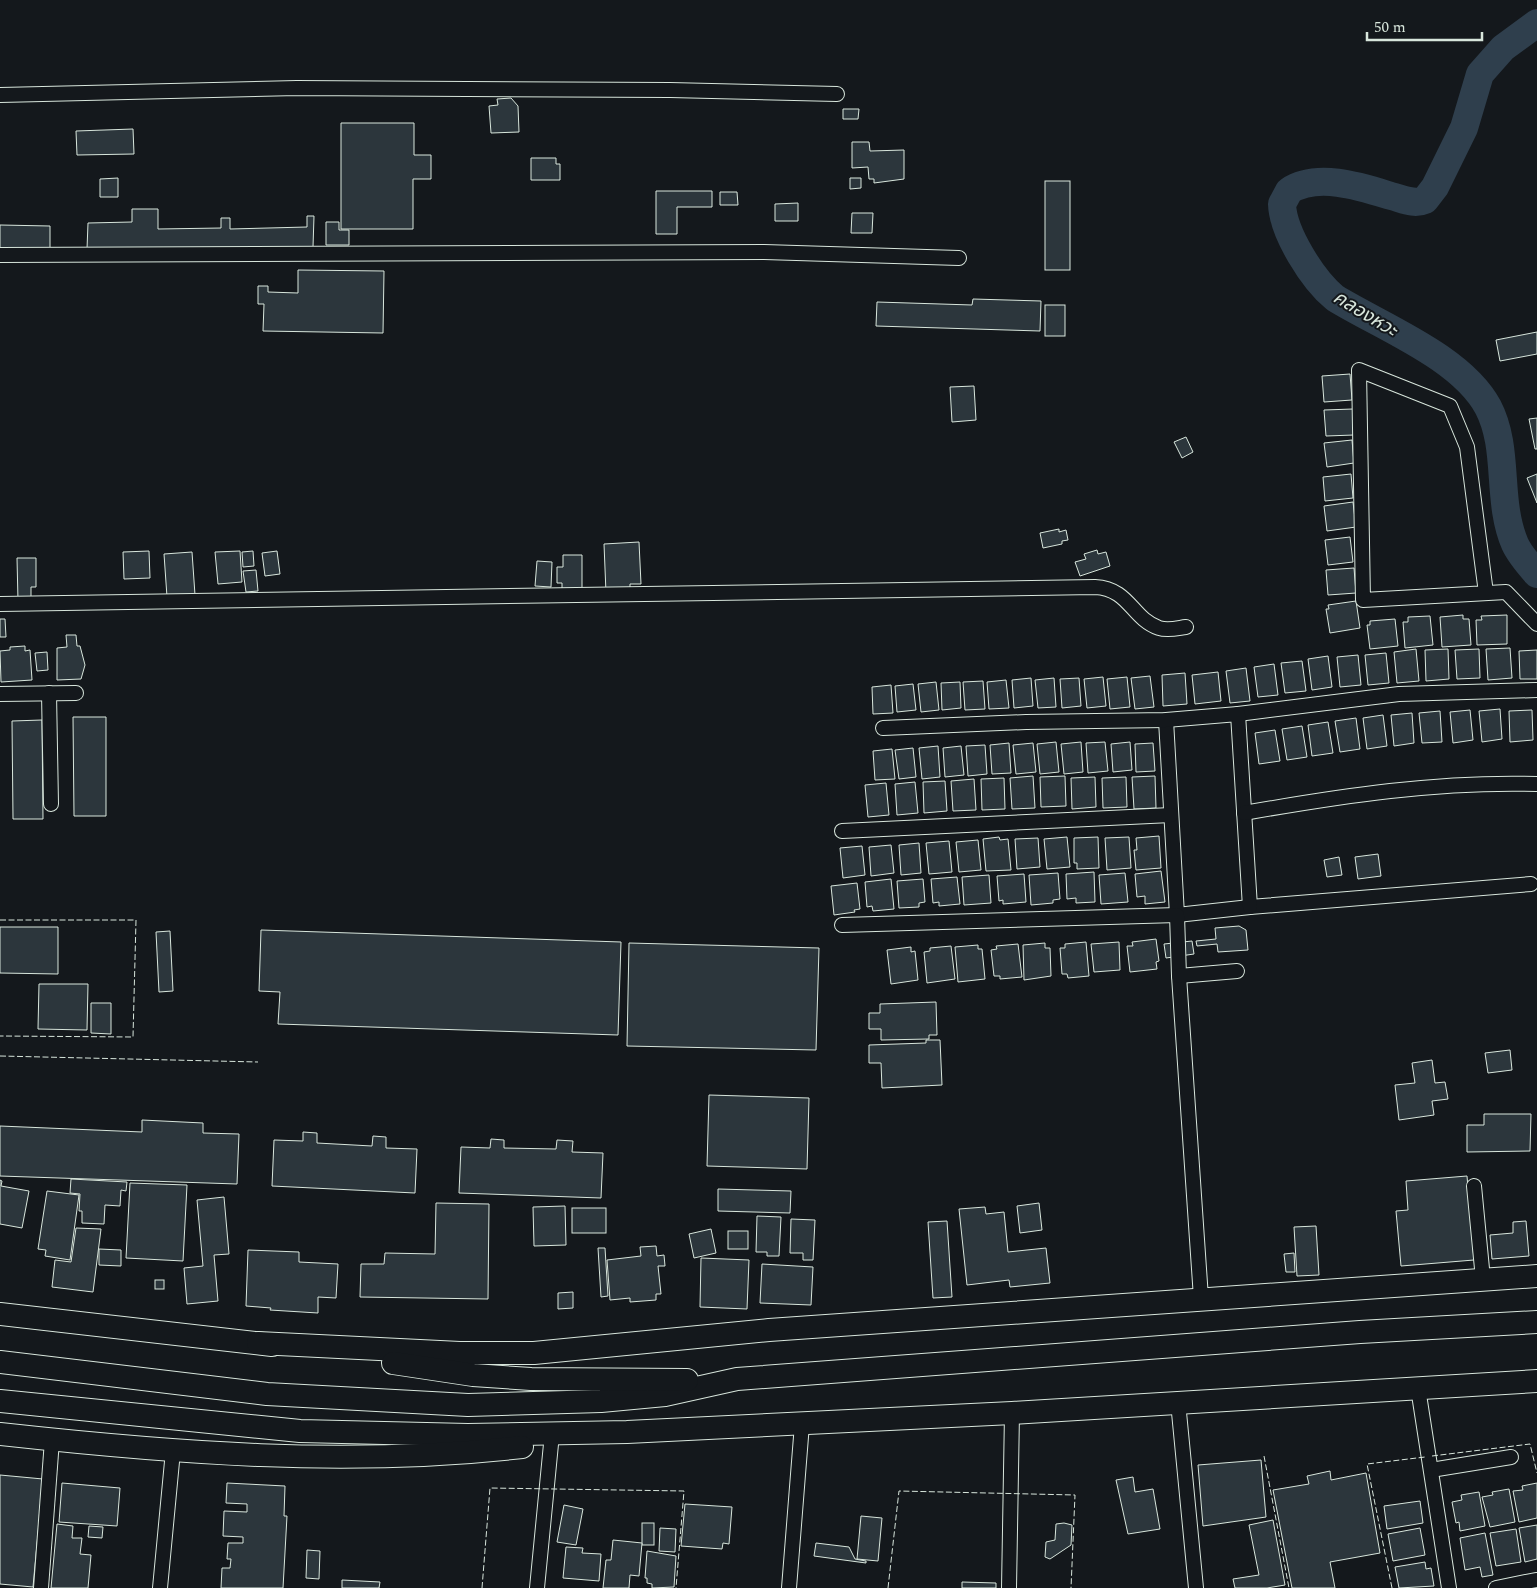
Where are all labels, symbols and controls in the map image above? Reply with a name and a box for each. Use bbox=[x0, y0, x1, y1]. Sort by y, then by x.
scale bar bbox=[1367, 10, 1482, 42]
text: 50 m bbox=[1374, 16, 1406, 39]
water label: คลองหวะ bbox=[1327, 283, 1404, 345]

